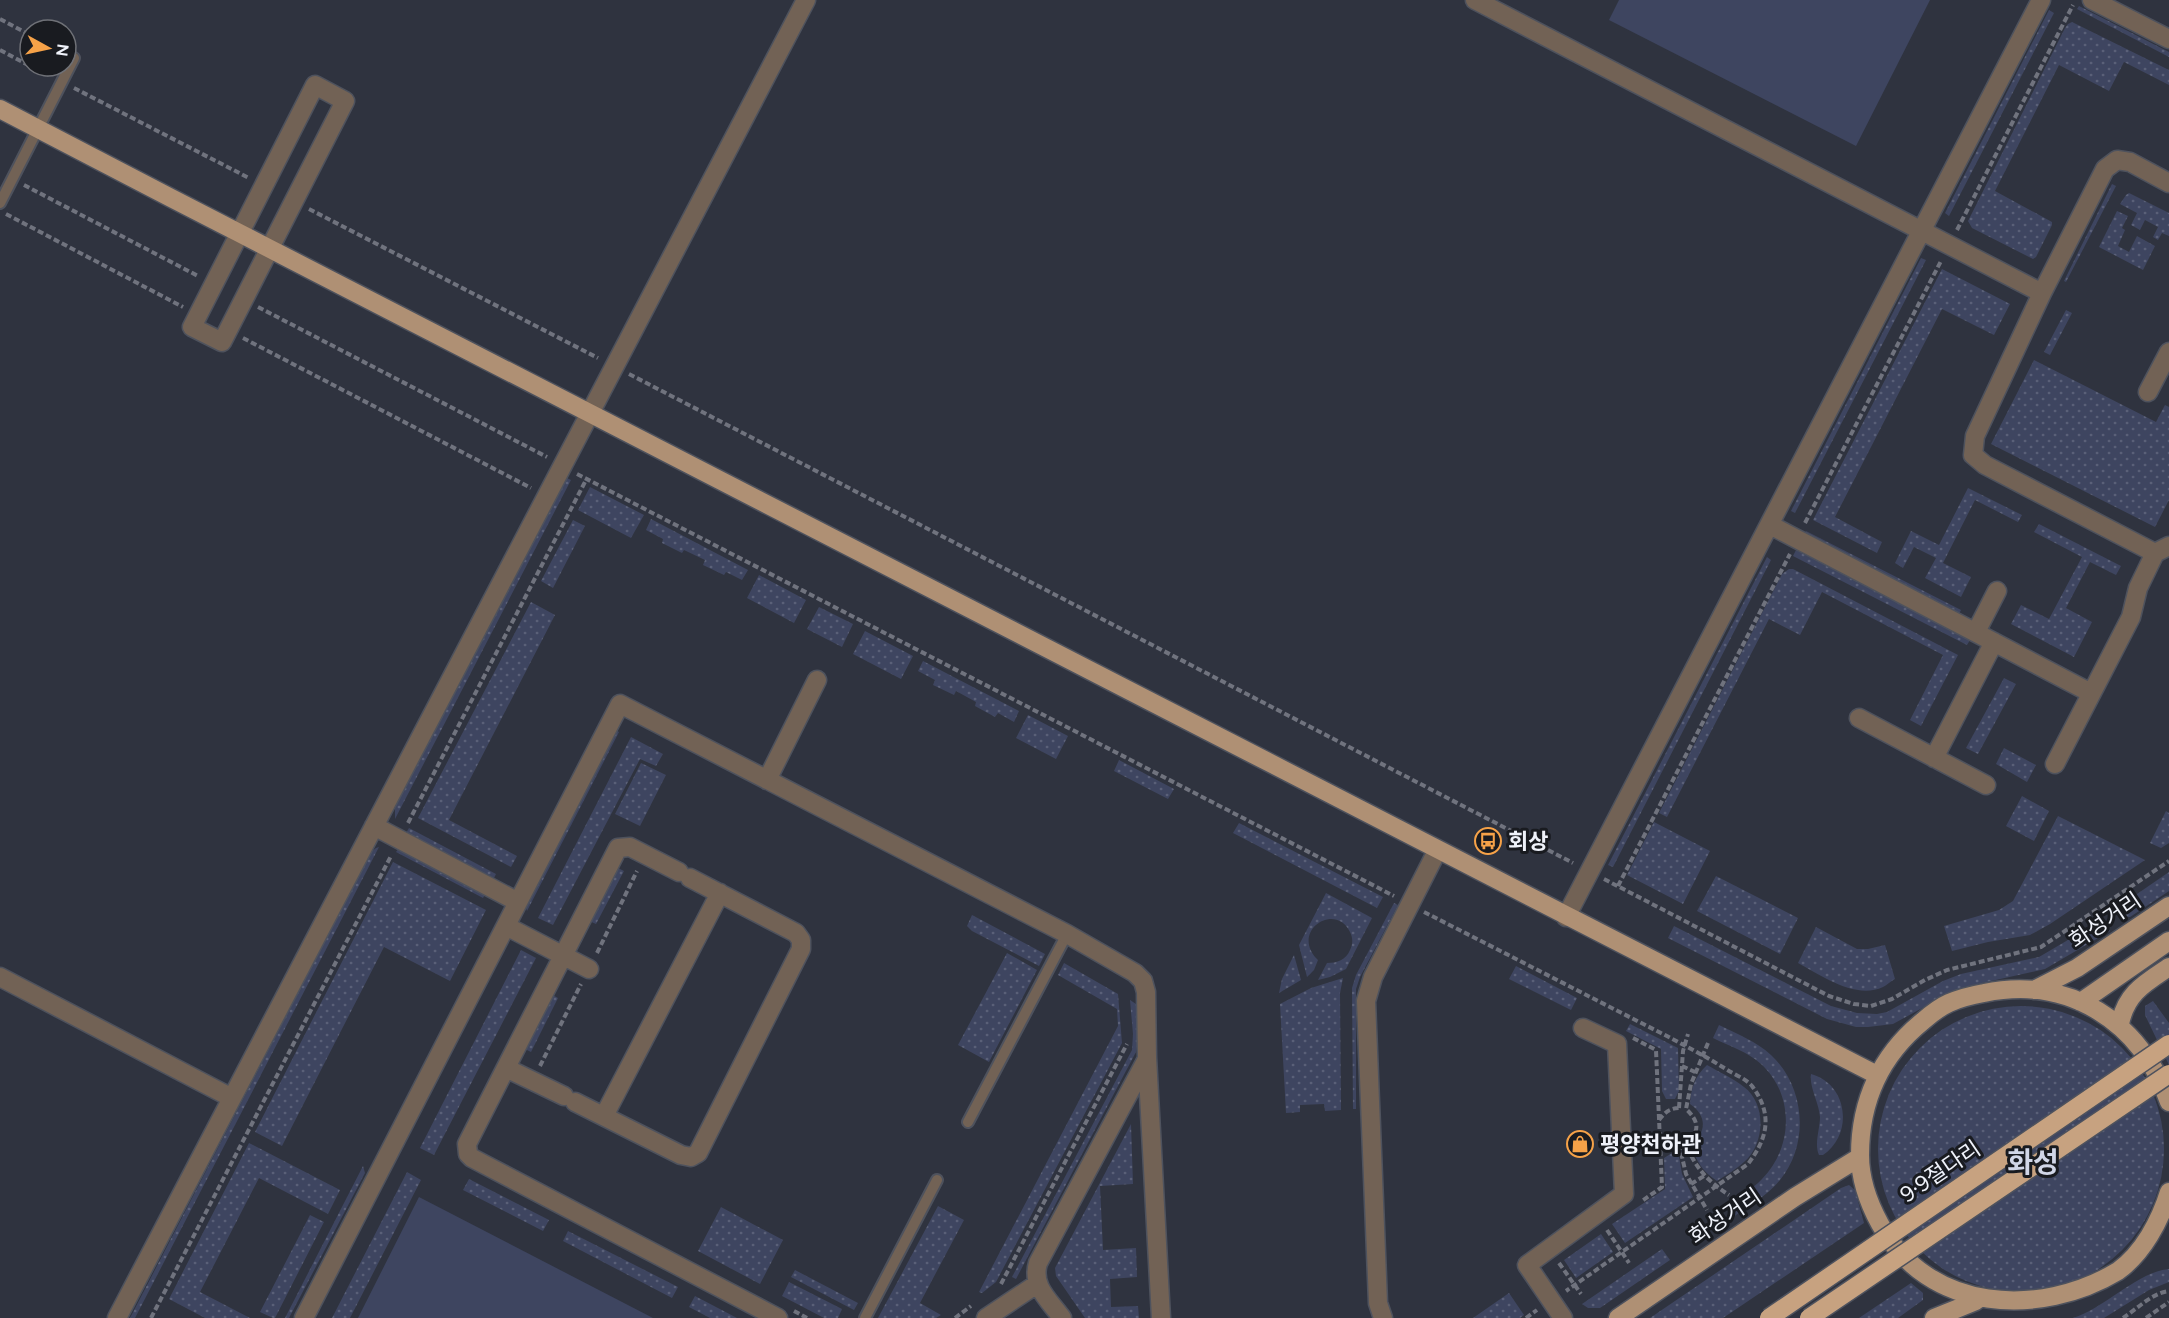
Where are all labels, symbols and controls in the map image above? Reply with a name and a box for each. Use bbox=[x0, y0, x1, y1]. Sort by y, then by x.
north arrow bbox=[18, 18, 78, 78]
text: N bbox=[52, 43, 73, 57]
bus stop icon: 회상 bbox=[1473, 826, 1503, 856]
place label: 회상 bbox=[1508, 828, 1548, 855]
street label: 화성거리 bbox=[2064, 887, 2146, 954]
shop icon: 평양천하관 bbox=[1565, 1129, 1595, 1159]
place label: 평양천하관 bbox=[1600, 1131, 1701, 1158]
street label: 9·9절다리 bbox=[1895, 1135, 1986, 1208]
district label: 화성 bbox=[2007, 1145, 2059, 1179]
street label: 화성거리 bbox=[1684, 1183, 1766, 1250]

